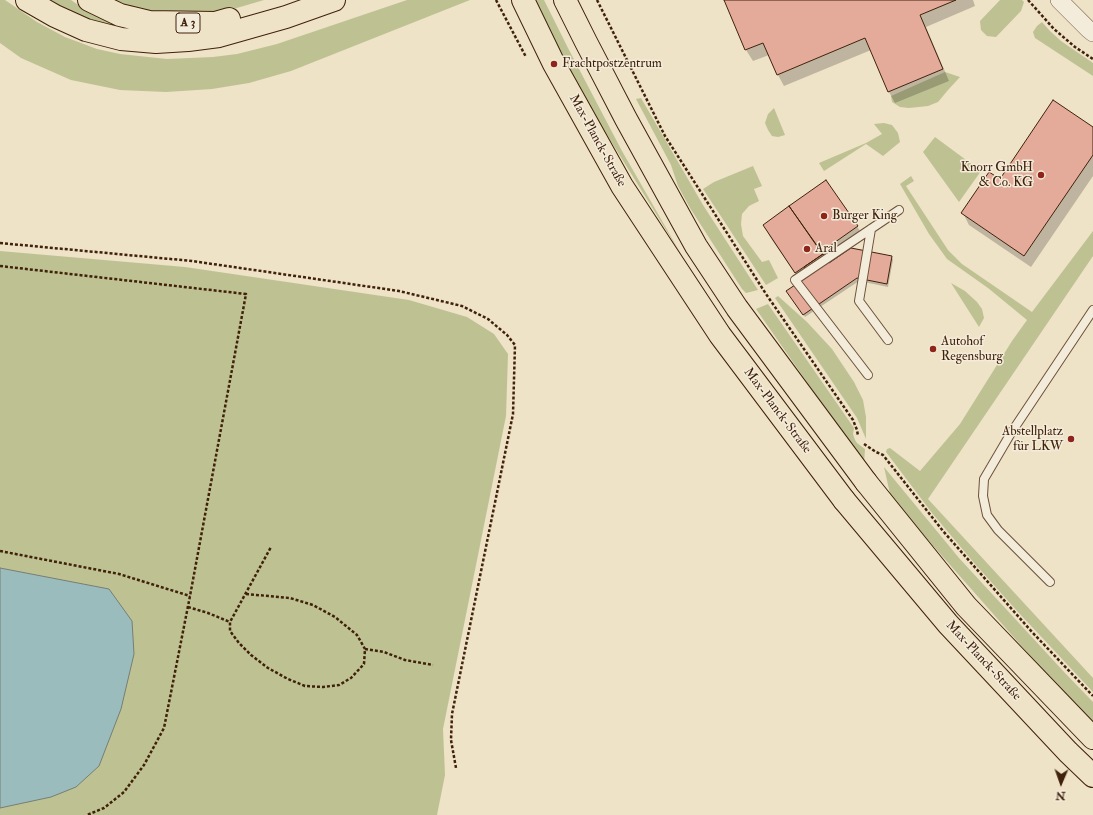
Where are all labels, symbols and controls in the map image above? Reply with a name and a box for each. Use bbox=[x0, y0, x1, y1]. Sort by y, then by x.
road number: A 3 bbox=[176, 13, 200, 33]
place label: Frachtpostzentrum bbox=[562, 56, 662, 72]
marker: Frachtpostzentrum bbox=[549, 59, 559, 69]
street label: Max-Planck-Straße bbox=[565, 92, 629, 190]
place label: Knorr GmbH & Co. KG bbox=[961, 160, 1033, 191]
marker: Knorr GmbH & Co. KG bbox=[1036, 170, 1046, 180]
place label: Burger King bbox=[832, 208, 897, 224]
marker: Burger King bbox=[819, 211, 829, 221]
place label: Aral bbox=[815, 241, 837, 257]
marker: Aral bbox=[802, 244, 812, 254]
place label: Autohof Regensburg bbox=[941, 334, 1003, 365]
marker: Autohof Regensburg bbox=[928, 344, 938, 354]
street label: Max-Planck-Straße bbox=[740, 365, 814, 457]
place label: Abstellplatz für LKW bbox=[1002, 424, 1063, 455]
marker: Abstellplatz für LKW bbox=[1066, 434, 1076, 444]
street label: Max-Planck-Straße bbox=[942, 618, 1024, 704]
north arrow bbox=[1041, 763, 1081, 803]
text: N bbox=[1055, 789, 1066, 802]

